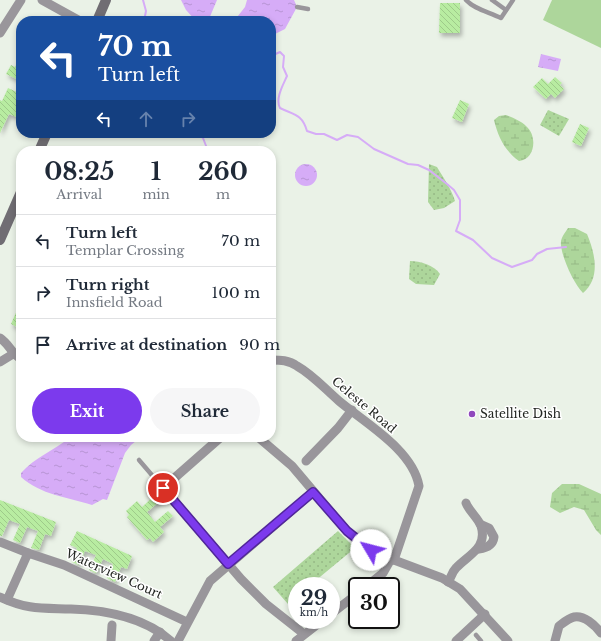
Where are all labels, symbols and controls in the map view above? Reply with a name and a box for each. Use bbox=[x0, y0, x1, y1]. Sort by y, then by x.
text: 70 m bbox=[98, 29, 172, 64]
icon: left bbox=[32, 32, 84, 84]
text: Turn left bbox=[98, 64, 180, 86]
icon: left bbox=[93, 108, 115, 130]
icon: ahead bbox=[135, 108, 157, 130]
icon: right bbox=[177, 108, 199, 130]
text: 08:25 bbox=[44, 157, 114, 186]
text: 1 bbox=[151, 157, 161, 186]
text: 260 bbox=[198, 157, 248, 186]
text: Arrival bbox=[56, 186, 102, 203]
text: min bbox=[142, 186, 170, 203]
text: m bbox=[216, 186, 230, 203]
text: Turn left bbox=[66, 223, 137, 242]
icon: left bbox=[32, 230, 54, 252]
text: 70 m bbox=[221, 231, 260, 250]
text: Templar Crossing bbox=[66, 242, 184, 259]
text: Turn right bbox=[66, 275, 149, 294]
icon: right bbox=[32, 282, 54, 304]
text: 100 m bbox=[211, 283, 260, 302]
text: Innsfield Road bbox=[66, 294, 162, 311]
icon: arrive bbox=[32, 334, 54, 356]
text: Arrive at destination bbox=[66, 335, 227, 354]
text: 90 m bbox=[239, 335, 280, 354]
street label: Celeste Road bbox=[329, 373, 400, 436]
button: Exit bbox=[32, 388, 142, 434]
button: Share bbox=[150, 388, 260, 434]
place label: Satellite Dish bbox=[480, 406, 561, 421]
marker: Satellite Dish bbox=[467, 409, 477, 419]
pin bbox=[146, 471, 180, 505]
icon: arrive bbox=[152, 477, 174, 499]
position arrow bbox=[350, 529, 392, 571]
street label: Waterview Court bbox=[63, 545, 165, 602]
speed limit sign: 30 bbox=[348, 577, 400, 629]
text: 29 bbox=[301, 586, 327, 610]
text: km/h bbox=[300, 606, 328, 619]

